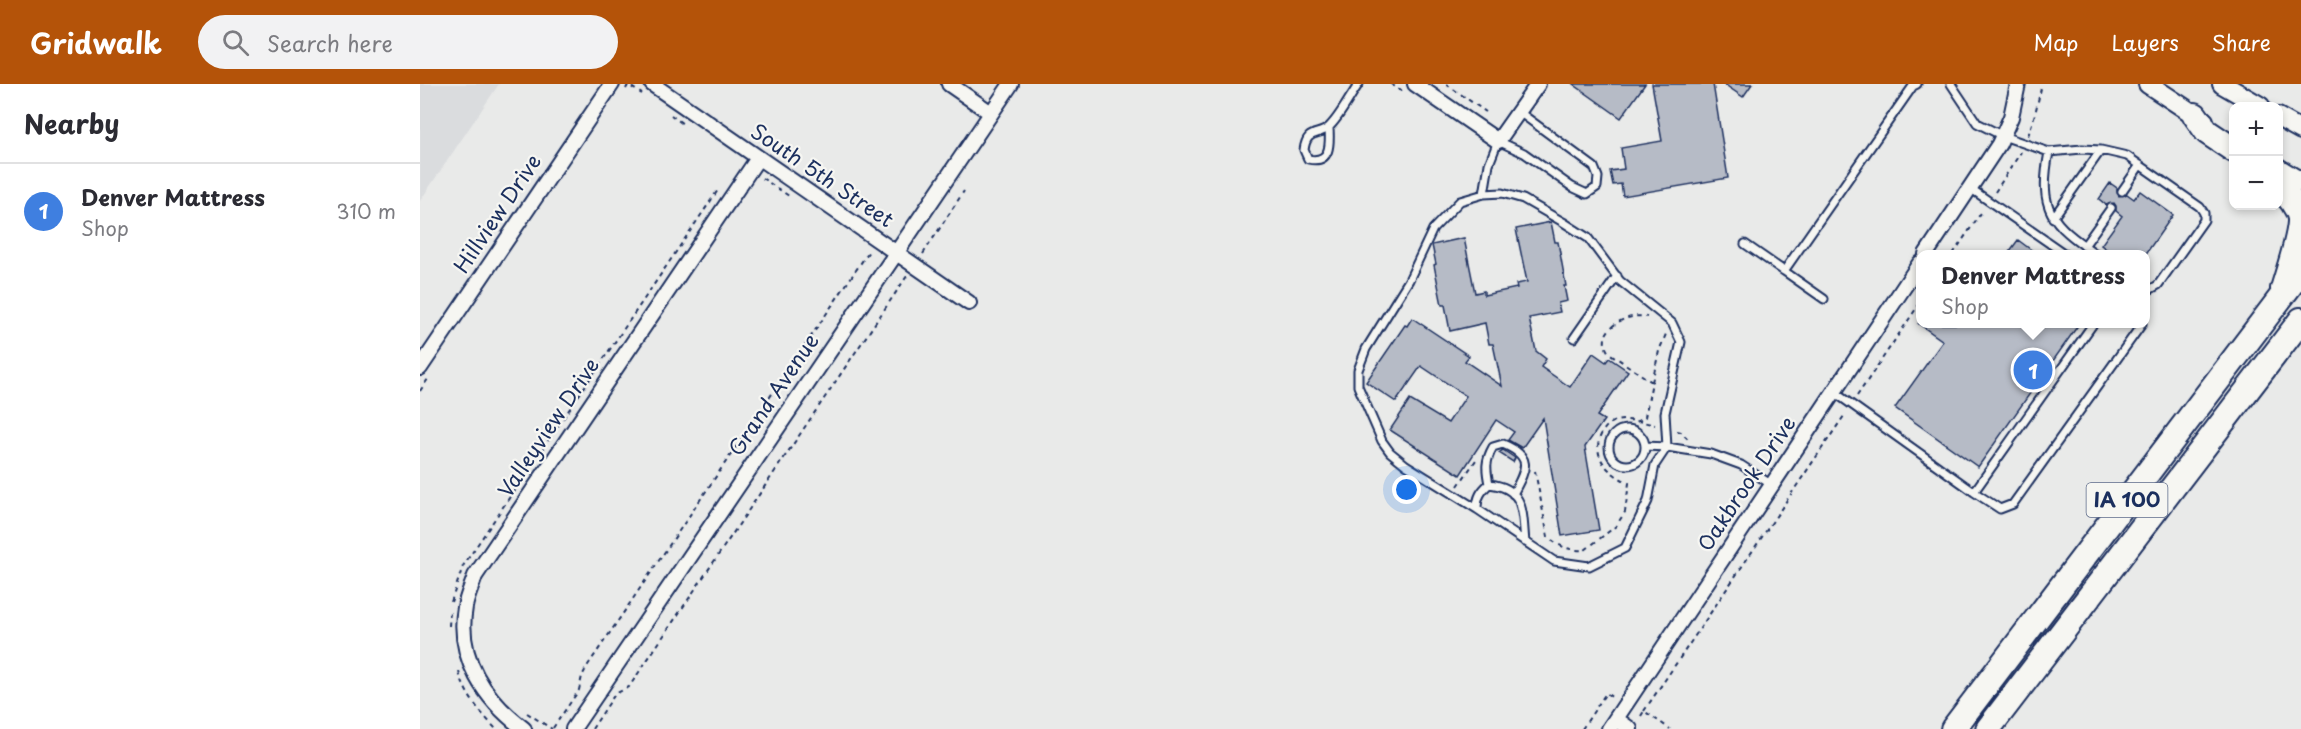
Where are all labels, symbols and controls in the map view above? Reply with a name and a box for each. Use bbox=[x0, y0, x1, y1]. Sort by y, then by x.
search box bbox=[198, 15, 618, 69]
text: Gridwalk bbox=[30, 21, 162, 64]
icon: search bbox=[219, 26, 252, 59]
text: Search here bbox=[267, 26, 393, 59]
text: Map bbox=[2034, 26, 2078, 58]
text: Layers bbox=[2111, 26, 2179, 58]
text: Share bbox=[2212, 26, 2271, 58]
map controls bbox=[2229, 102, 2283, 210]
button: + bbox=[2229, 102, 2283, 156]
text: Nearby bbox=[24, 104, 119, 143]
street label: South 5th Street bbox=[745, 114, 901, 234]
street label: Hillview Drive bbox=[445, 147, 548, 279]
button: − bbox=[2229, 156, 2283, 210]
text: Denver Mattress bbox=[81, 180, 265, 213]
text: 1 bbox=[39, 196, 48, 226]
text: 310 m bbox=[336, 196, 396, 226]
text: Shop bbox=[81, 213, 129, 243]
popup bbox=[1916, 250, 2150, 328]
text: Denver Mattress bbox=[1941, 258, 2125, 291]
text: Shop bbox=[1941, 291, 1989, 321]
street label: Grand Avenue bbox=[719, 326, 825, 462]
pin: 1 bbox=[2014, 348, 2052, 392]
street label: Valleyview Drive bbox=[489, 351, 606, 503]
street label: Oakbrook Drive bbox=[1688, 409, 1803, 557]
your location bbox=[1392, 475, 1421, 504]
road number: IA 100 bbox=[2086, 483, 2168, 517]

